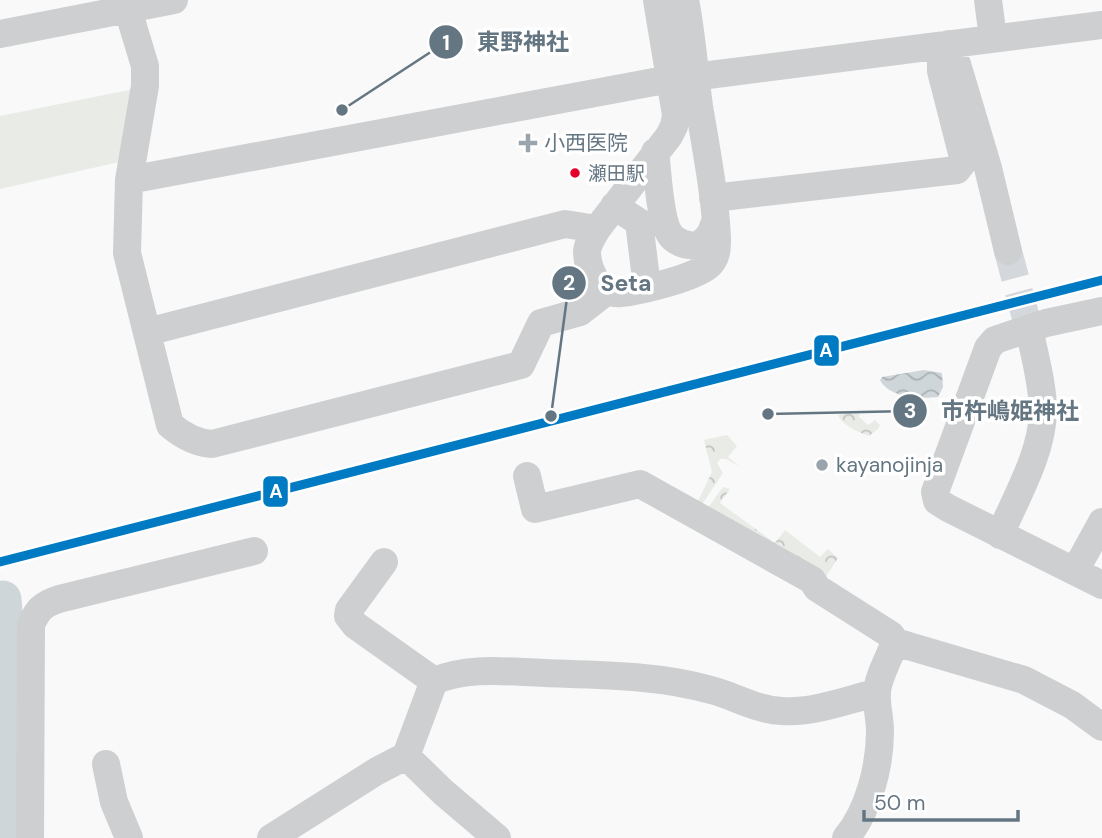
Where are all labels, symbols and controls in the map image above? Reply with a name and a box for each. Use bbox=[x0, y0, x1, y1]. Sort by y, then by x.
callout: 東野神社 bbox=[428, 20, 583, 64]
text: 東野神社 bbox=[477, 27, 569, 57]
text: 1 bbox=[442, 29, 450, 57]
place label: 小西医院 bbox=[544, 129, 628, 157]
marker: 小西医院 bbox=[518, 133, 538, 153]
place label: 瀬田駅 bbox=[588, 161, 645, 186]
marker: 瀬田駅 bbox=[568, 166, 582, 180]
callout: Seta bbox=[551, 261, 665, 305]
text: Seta bbox=[600, 268, 652, 298]
text: 2 bbox=[563, 269, 575, 297]
line badge: A bbox=[813, 334, 840, 367]
text: A bbox=[819, 338, 833, 363]
callout: 市杵嶋姫神社 bbox=[892, 389, 1093, 433]
text: 市杵嶋姫神社 bbox=[941, 396, 1079, 426]
text: 3 bbox=[904, 397, 916, 425]
place label: kayanojinja bbox=[836, 451, 943, 479]
marker: kayanojinja bbox=[814, 457, 830, 473]
line badge: A bbox=[262, 475, 289, 508]
text: A bbox=[269, 479, 283, 504]
scale bar bbox=[864, 778, 1018, 822]
text: 50 m bbox=[874, 789, 925, 817]

